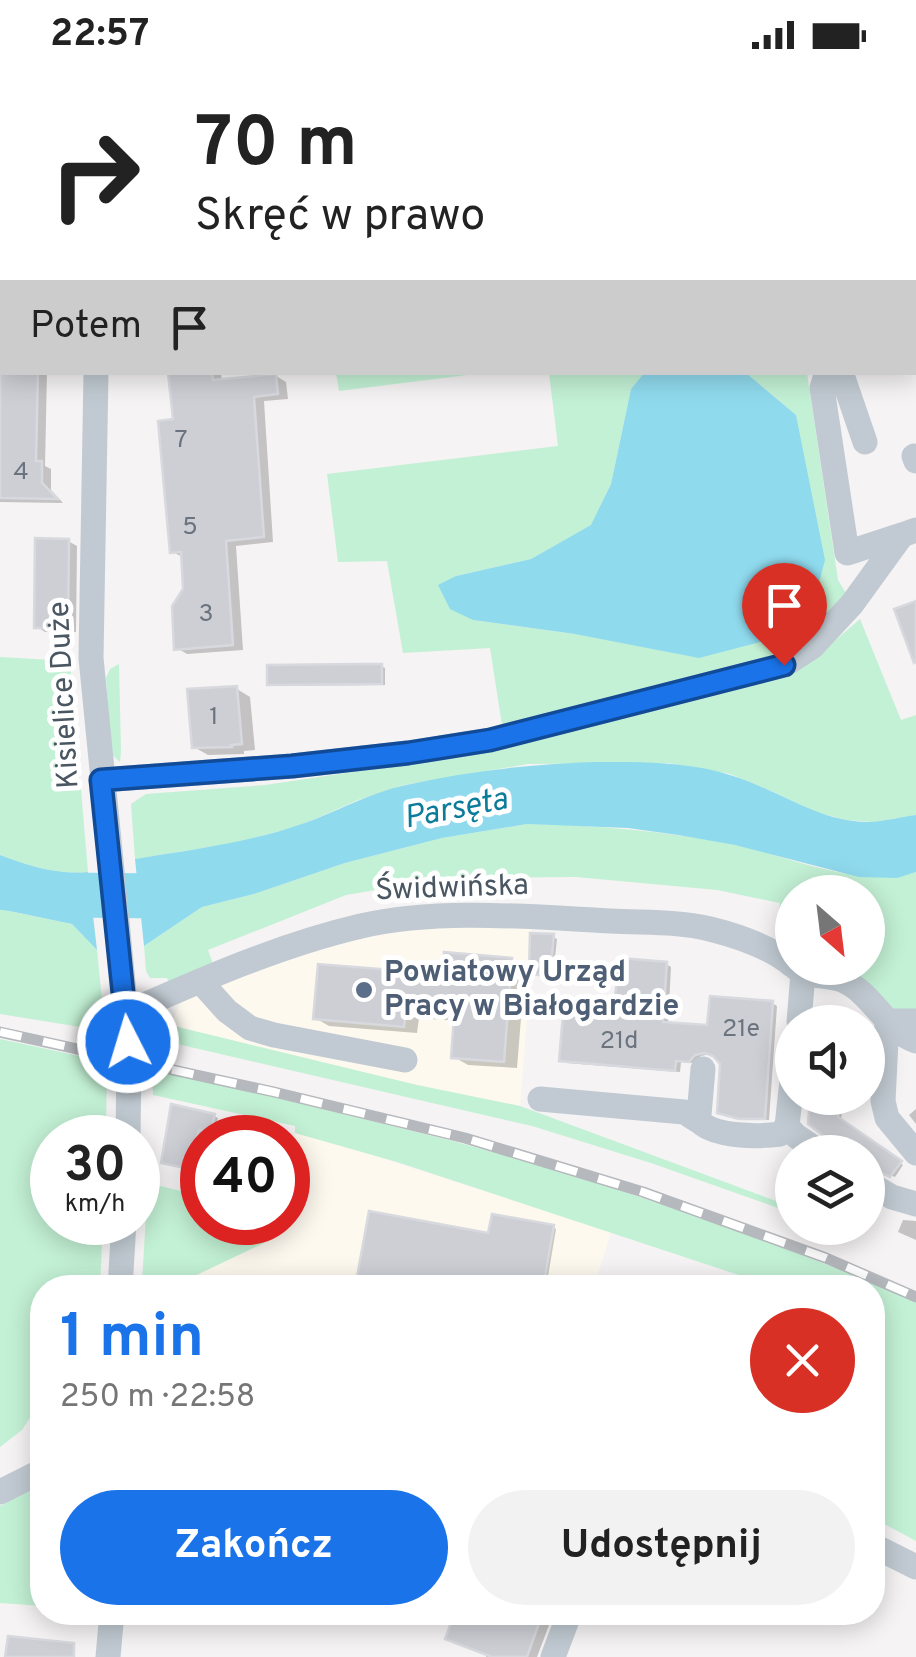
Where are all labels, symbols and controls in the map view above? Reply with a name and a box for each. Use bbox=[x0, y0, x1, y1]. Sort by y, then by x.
text: 22:57 bbox=[50, 11, 149, 60]
text: 70 m bbox=[195, 102, 358, 191]
icon: right bbox=[30, 110, 160, 240]
text: Skręć w prawo bbox=[195, 189, 485, 246]
icon: arrive bbox=[162, 300, 217, 355]
text: Potem bbox=[30, 303, 142, 352]
house number: 7 bbox=[174, 425, 188, 457]
house number: 4 bbox=[13, 457, 29, 489]
house number: 5 bbox=[182, 512, 198, 544]
pin bbox=[742, 563, 827, 666]
icon: arrive bbox=[757, 578, 812, 633]
house number: 3 bbox=[198, 599, 214, 631]
street label: Kisielice Duże bbox=[42, 600, 88, 790]
house number: 1 bbox=[209, 702, 219, 734]
water label: Parsęta bbox=[401, 780, 512, 840]
street label: Świdwińska bbox=[374, 865, 530, 910]
north arrow bbox=[775, 875, 885, 985]
map controls bbox=[775, 875, 885, 1245]
place label: Powiatowy Urząd Pracy w Białogardzie bbox=[384, 955, 679, 1026]
marker: Powiatowy Urząd Pracy w Białogardzie bbox=[353, 979, 375, 1001]
position arrow bbox=[76, 990, 180, 1094]
button: sound bbox=[775, 1005, 885, 1115]
house number: 21e bbox=[722, 1014, 760, 1046]
house number: 21d bbox=[600, 1026, 638, 1058]
speed limit sign: 40 bbox=[180, 1115, 310, 1245]
button: layers bbox=[775, 1135, 885, 1245]
text: 30 bbox=[64, 1136, 126, 1199]
text: km/h bbox=[65, 1189, 125, 1221]
text: 1 min bbox=[60, 1302, 204, 1378]
button: close bbox=[750, 1308, 855, 1413]
text: 250 m · 22:58 bbox=[60, 1378, 255, 1418]
button: Zakończ bbox=[60, 1490, 448, 1605]
button: Udostępnij bbox=[468, 1490, 855, 1605]

